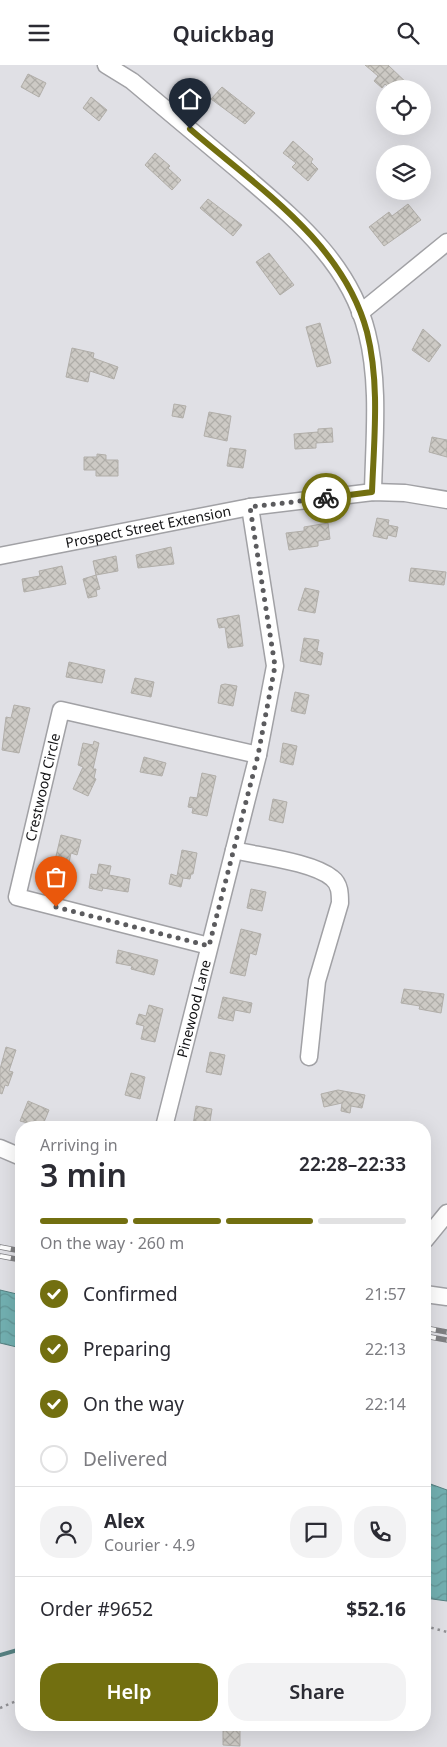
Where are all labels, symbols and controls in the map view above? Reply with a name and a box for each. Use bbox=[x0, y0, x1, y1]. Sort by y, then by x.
text: Quickbag bbox=[173, 18, 274, 48]
icon: menu bbox=[25, 19, 53, 47]
icon: search bbox=[394, 19, 422, 47]
pin bbox=[169, 78, 211, 129]
map controls bbox=[376, 80, 431, 200]
button: locate bbox=[376, 80, 431, 135]
icon: home bbox=[176, 85, 204, 113]
button: layers bbox=[376, 145, 431, 200]
courier bbox=[301, 473, 351, 523]
icon: bike bbox=[312, 484, 340, 512]
street label: Prospect Street Extension bbox=[64, 501, 232, 552]
street label: Crestwood Circle bbox=[20, 731, 64, 843]
pin bbox=[35, 856, 77, 907]
icon: bag bbox=[42, 863, 70, 891]
street label: Pinewood Lane bbox=[172, 958, 215, 1060]
text: Arriving in bbox=[40, 1134, 118, 1156]
text: 22:28–22:33 bbox=[299, 1151, 406, 1177]
text: 3 min bbox=[40, 1153, 127, 1196]
text: On the way · 260 m bbox=[40, 1232, 184, 1254]
icon: check bbox=[40, 1280, 68, 1308]
text: Confirmed bbox=[83, 1281, 178, 1307]
text: 21:57 bbox=[365, 1283, 406, 1305]
icon: check bbox=[40, 1335, 68, 1363]
text: Preparing bbox=[83, 1336, 171, 1362]
text: 22:13 bbox=[365, 1338, 406, 1360]
icon: check bbox=[40, 1390, 68, 1418]
text: On the way bbox=[83, 1391, 184, 1417]
text: 22:14 bbox=[365, 1393, 406, 1415]
text: Delivered bbox=[83, 1446, 168, 1472]
button: person bbox=[40, 1506, 92, 1558]
button: chat bbox=[290, 1506, 342, 1558]
button: phone bbox=[354, 1506, 406, 1558]
text: Alex bbox=[104, 1508, 145, 1534]
text: Courier · 4.9 bbox=[104, 1534, 195, 1556]
text: Order #9652 bbox=[40, 1596, 153, 1622]
text: $52.16 bbox=[346, 1596, 406, 1622]
button: Help bbox=[40, 1663, 218, 1721]
button: Share bbox=[228, 1663, 406, 1721]

